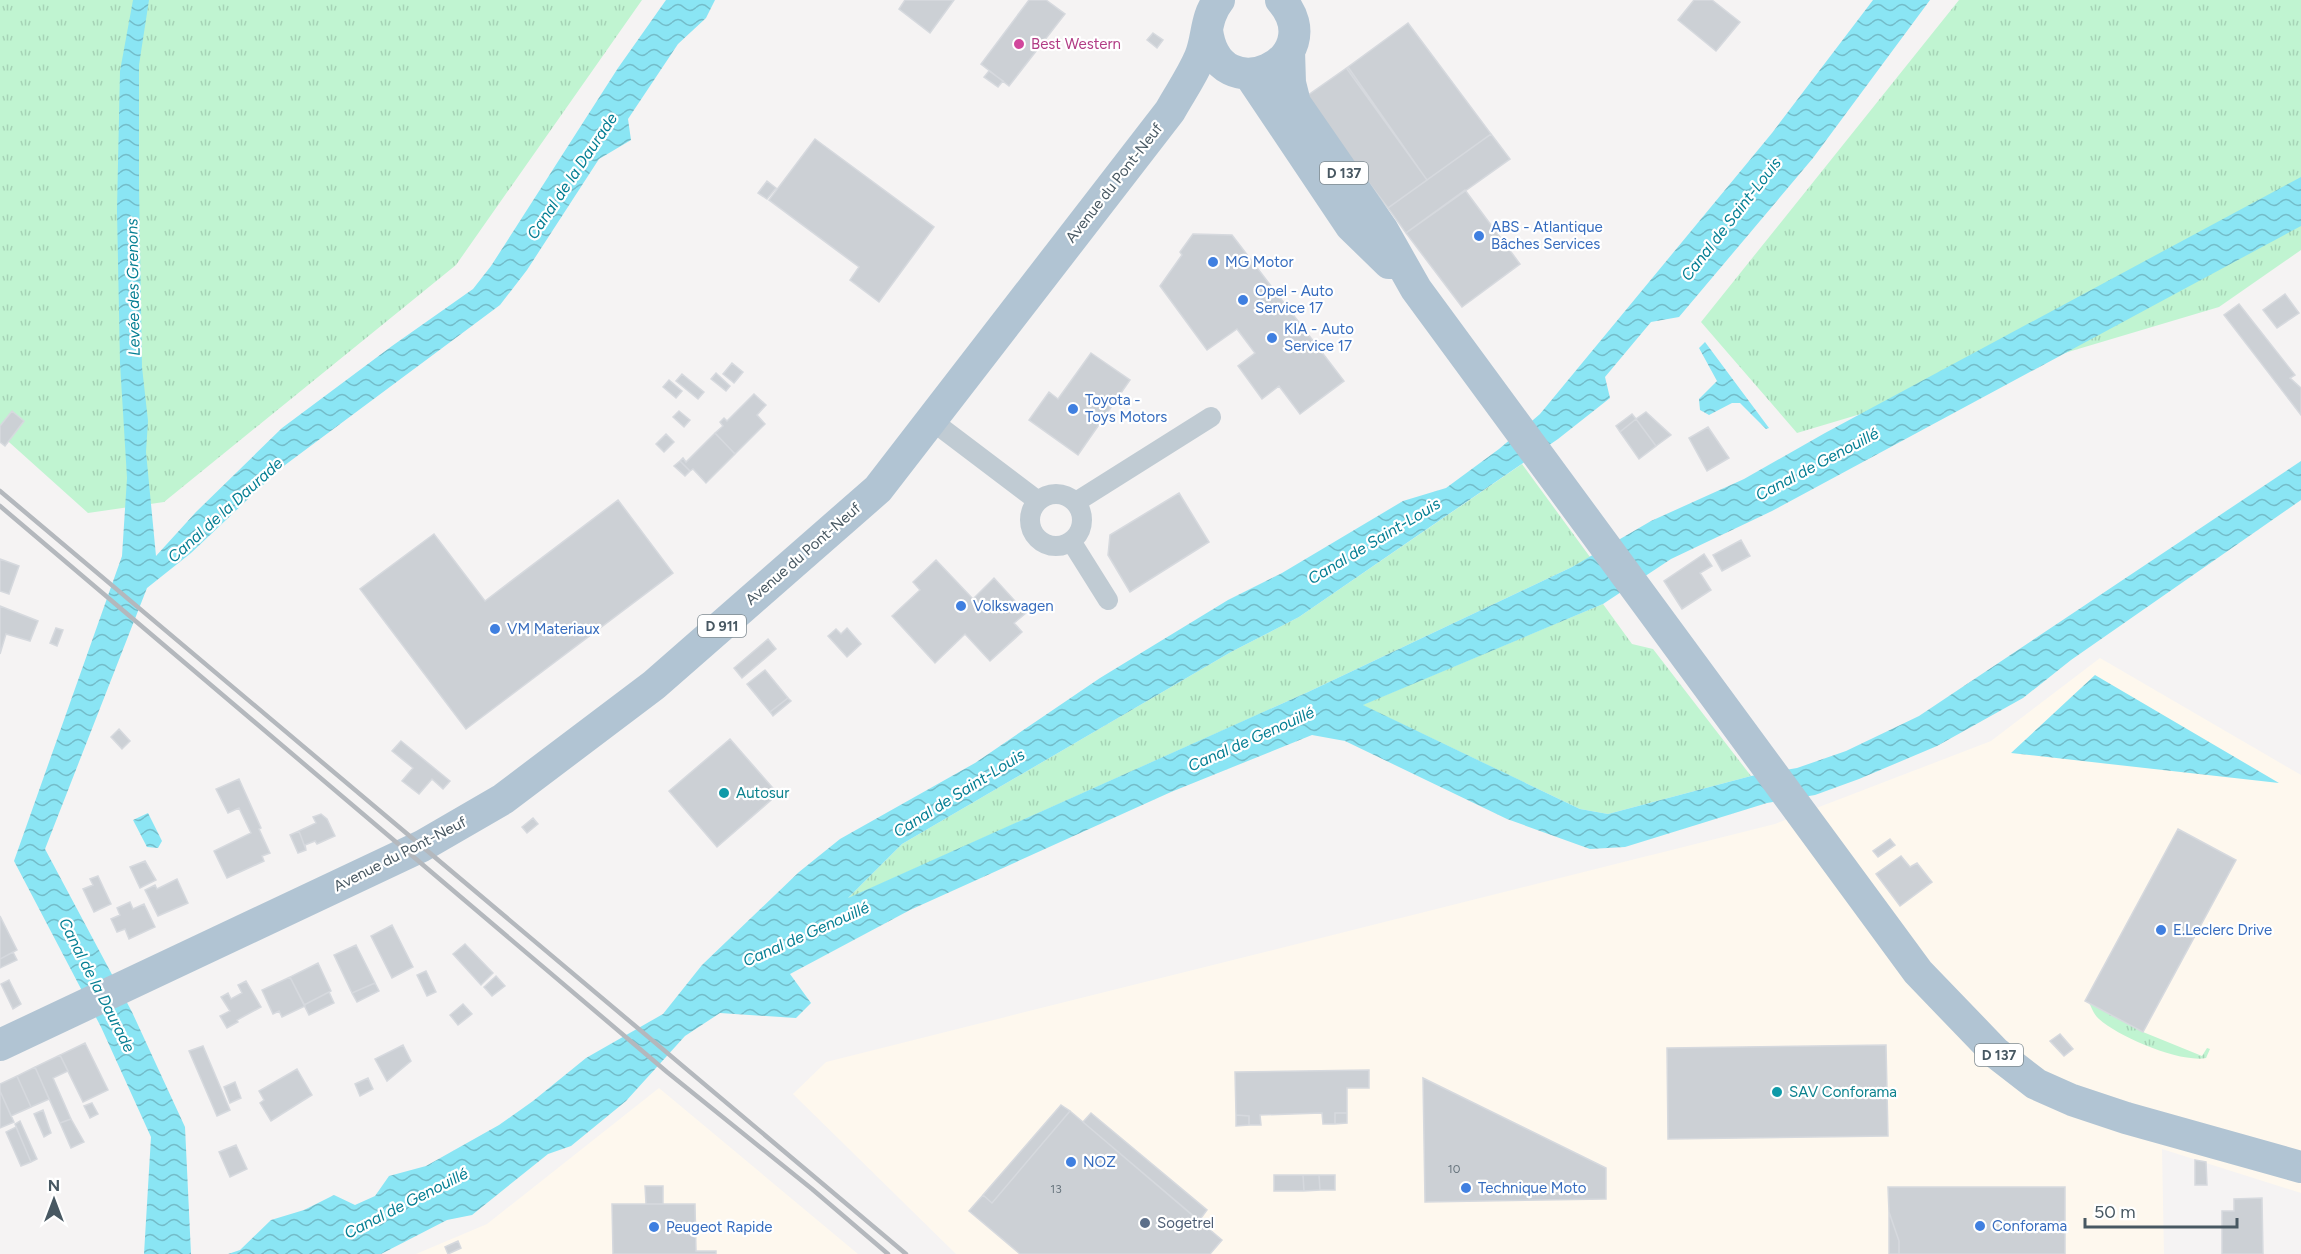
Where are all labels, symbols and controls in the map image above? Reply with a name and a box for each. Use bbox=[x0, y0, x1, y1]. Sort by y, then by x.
place label: Best Western bbox=[1031, 35, 1121, 53]
marker: Best Western bbox=[1012, 37, 1026, 51]
water label: Canal de la Daurade bbox=[523, 109, 621, 243]
street label: Avenue du Pont-Neuf bbox=[1062, 119, 1166, 246]
water label: Canal de Saint-Louis bbox=[1677, 153, 1785, 285]
road number: D 137 bbox=[1320, 162, 1368, 184]
water label: Levée des Grenons bbox=[122, 218, 144, 356]
place label: ABS - Atlantique Bâches Services bbox=[1491, 218, 1603, 253]
marker: ABS - Atlantique Bâches Services bbox=[1472, 229, 1486, 243]
place label: MG Motor bbox=[1225, 253, 1294, 271]
marker: MG Motor bbox=[1206, 255, 1220, 269]
place label: Opel - Auto Service 17 bbox=[1255, 282, 1334, 317]
marker: Opel - Auto Service 17 bbox=[1236, 293, 1250, 307]
place label: KIA - Auto Service 17 bbox=[1284, 320, 1354, 355]
marker: KIA - Auto Service 17 bbox=[1265, 331, 1279, 345]
place label: Toyota - Toys Motors bbox=[1085, 391, 1167, 426]
marker: Toyota - Toys Motors bbox=[1066, 402, 1080, 416]
water label: Canal de Genouillé bbox=[1752, 423, 1882, 504]
water label: Canal de la Daurade bbox=[164, 453, 287, 567]
water label: Canal de Saint-Louis bbox=[1304, 494, 1444, 588]
street label: Avenue du Pont-Neuf bbox=[742, 499, 865, 609]
place label: Volkswagen bbox=[973, 597, 1054, 615]
marker: Volkswagen bbox=[954, 599, 968, 613]
road number: D 911 bbox=[698, 615, 746, 637]
place label: VM Materiaux bbox=[507, 620, 600, 638]
marker: VM Materiaux bbox=[488, 622, 502, 636]
water label: Canal de Genouillé bbox=[1185, 702, 1317, 775]
water label: Canal de Saint-Louis bbox=[890, 745, 1029, 841]
place label: Autosur bbox=[736, 784, 789, 802]
marker: Autosur bbox=[717, 786, 731, 800]
street label: Avenue du Pont-Neuf bbox=[331, 813, 470, 895]
water label: Canal de Genouillé bbox=[740, 897, 872, 970]
water label: Canal de la Daurade bbox=[55, 915, 139, 1055]
place label: E.Leclerc Drive bbox=[2173, 921, 2272, 939]
marker: E.Leclerc Drive bbox=[2154, 923, 2168, 937]
road number: D 137 bbox=[1975, 1044, 2023, 1066]
place label: SAV Conforama bbox=[1789, 1083, 1897, 1101]
marker: SAV Conforama bbox=[1770, 1085, 1784, 1099]
place label: NOZ bbox=[1083, 1153, 1116, 1171]
marker: NOZ bbox=[1064, 1155, 1078, 1169]
house number: 10 bbox=[1448, 1162, 1461, 1176]
water label: Canal de Genouillé bbox=[341, 1163, 471, 1242]
north arrow bbox=[24, 1170, 84, 1230]
text: N bbox=[48, 1176, 60, 1195]
place label: Technique Moto bbox=[1478, 1179, 1587, 1197]
marker: Technique Moto bbox=[1459, 1181, 1473, 1195]
house number: 13 bbox=[1050, 1182, 1062, 1196]
scale bar bbox=[2085, 1191, 2236, 1229]
text: 50 m bbox=[2094, 1201, 2136, 1223]
place label: Sogetrel bbox=[1157, 1214, 1214, 1232]
marker: Sogetrel bbox=[1138, 1216, 1152, 1230]
place label: Conforama bbox=[1992, 1217, 2067, 1235]
place label: Peugeot Rapide bbox=[666, 1218, 773, 1236]
marker: Conforama bbox=[1973, 1219, 1987, 1233]
marker: Peugeot Rapide bbox=[647, 1220, 661, 1234]

